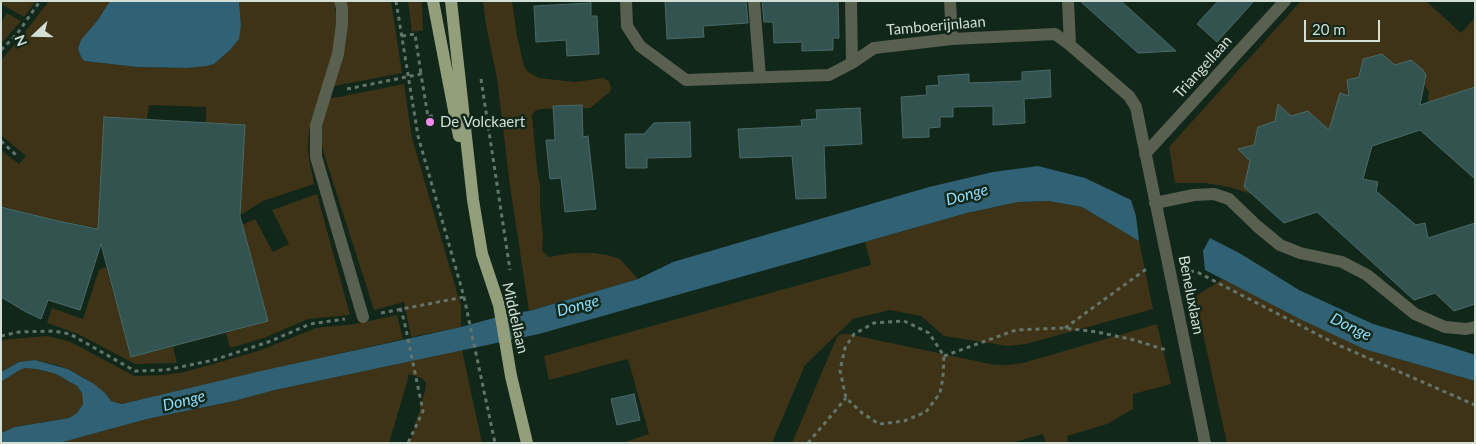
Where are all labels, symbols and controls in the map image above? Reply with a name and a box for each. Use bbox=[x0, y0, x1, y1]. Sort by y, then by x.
north arrow bbox=[10, 10, 60, 60]
scale bar bbox=[1306, 10, 1382, 42]
street label: Tamboerijnlaan bbox=[886, 13, 986, 39]
text: 20 m bbox=[1312, 20, 1346, 38]
text: N bbox=[11, 32, 30, 49]
street label: Triangellaan bbox=[1170, 32, 1236, 102]
place label: De Volckaert bbox=[440, 113, 525, 131]
marker: De Volckaert bbox=[424, 116, 436, 128]
water label: Donge bbox=[944, 180, 990, 210]
street label: Beneluxlaan bbox=[1175, 254, 1207, 336]
street label: Middellaan bbox=[498, 281, 532, 355]
water label: Donge bbox=[555, 291, 601, 321]
water label: Donge bbox=[1327, 309, 1375, 345]
water label: Donge bbox=[161, 386, 207, 416]

